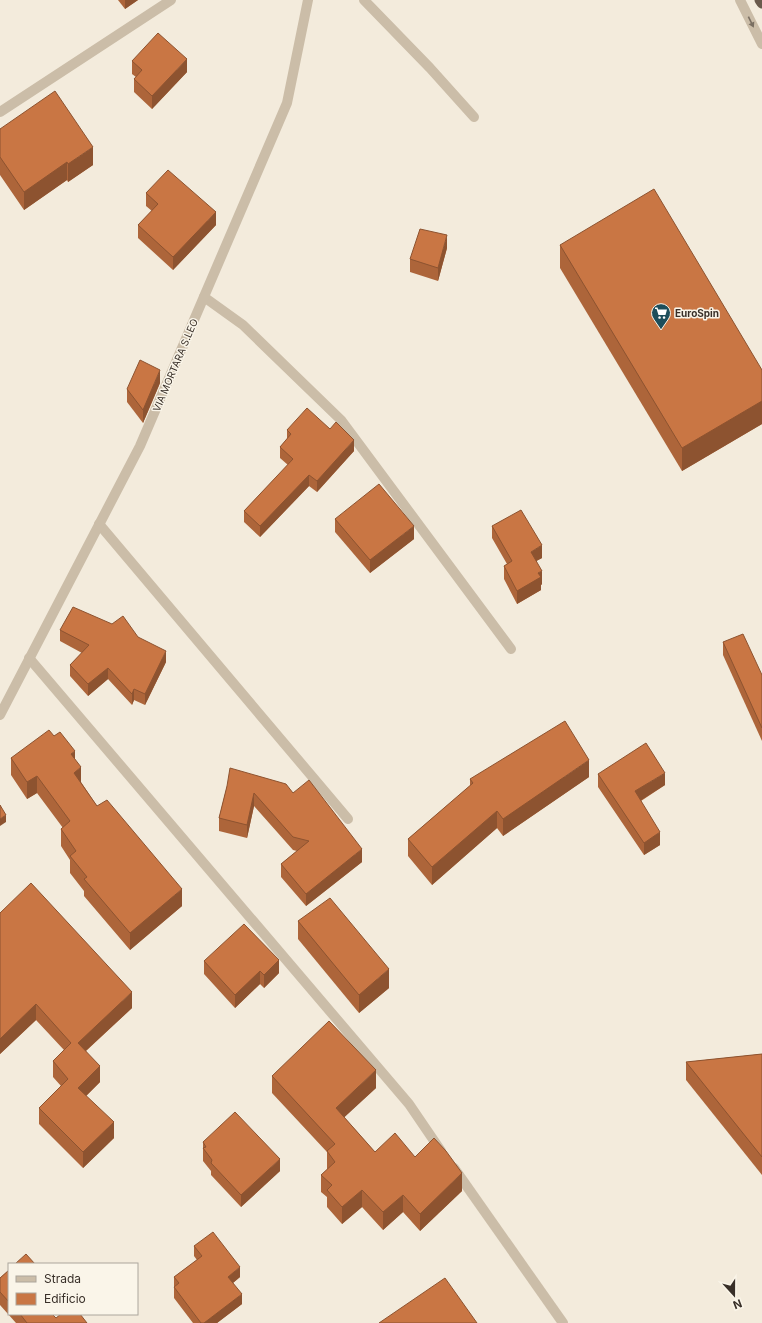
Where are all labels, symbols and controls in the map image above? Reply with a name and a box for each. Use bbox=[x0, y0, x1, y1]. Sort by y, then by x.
one-way arrow bbox=[748, 16, 754, 28]
supermarket icon: EuroSpin bbox=[650, 302, 672, 330]
place label: EuroSpin bbox=[675, 307, 719, 319]
street label: VIA MORTARA S.LEO bbox=[150, 316, 200, 413]
legend bbox=[8, 1263, 138, 1315]
text: Strada bbox=[44, 1271, 81, 1286]
north arrow bbox=[714, 1275, 754, 1315]
text: Edificio bbox=[44, 1291, 86, 1306]
text: N bbox=[731, 1296, 744, 1312]

